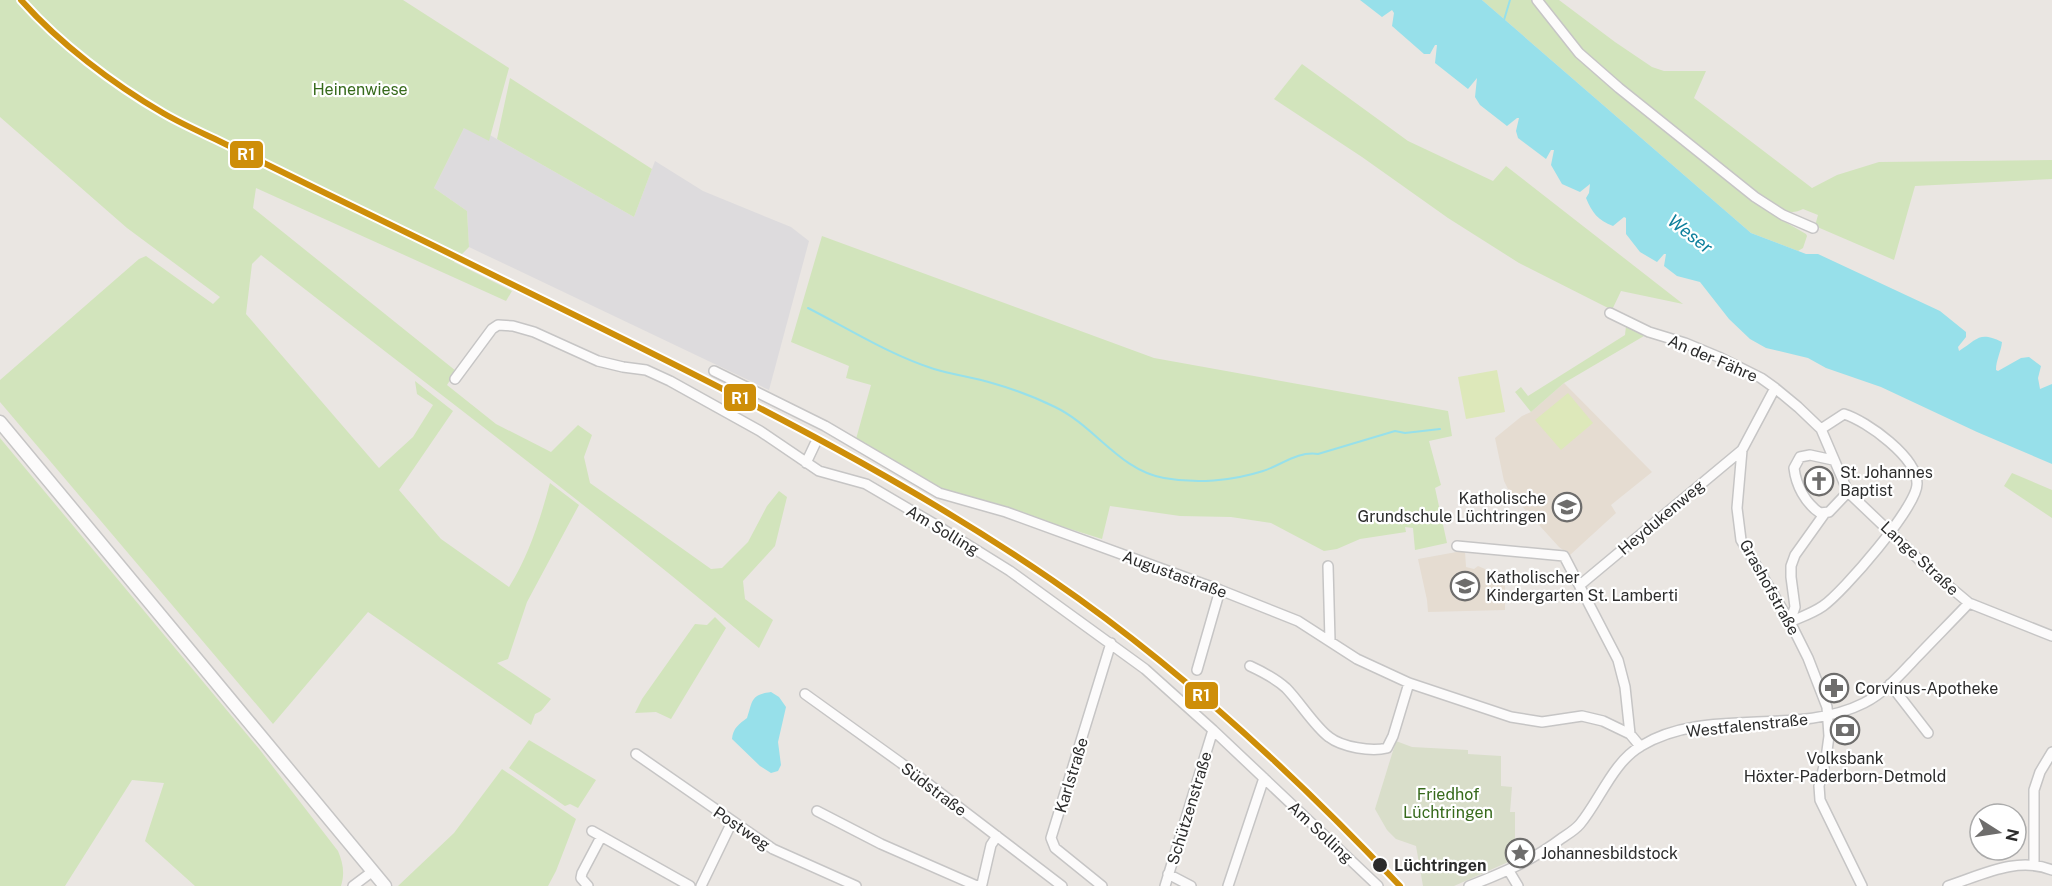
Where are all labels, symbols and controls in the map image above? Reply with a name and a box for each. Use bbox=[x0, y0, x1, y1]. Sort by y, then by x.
park label: Heinenwiese bbox=[312, 80, 408, 99]
line badge: R1 bbox=[229, 140, 264, 169]
text: R1 bbox=[237, 145, 255, 164]
water label: Weser bbox=[1664, 210, 1717, 258]
street label: An der Fähre bbox=[1665, 331, 1761, 386]
line badge: R1 bbox=[723, 383, 757, 412]
text: R1 bbox=[731, 389, 749, 408]
place label: St. Johannes Baptist bbox=[1840, 463, 1933, 500]
church icon: St. Johannes Baptist bbox=[1803, 465, 1835, 497]
street label: Heydukenweg bbox=[1614, 476, 1708, 559]
place label: Katholische Grundschule Lüchtringen bbox=[1357, 489, 1546, 526]
school or university icon: Katholische Grundschule Lüchtringen bbox=[1551, 491, 1583, 523]
street label: Am Solling bbox=[903, 501, 983, 560]
street label: Lange Straße bbox=[1877, 517, 1963, 599]
street label: Grashofstraße bbox=[1736, 536, 1804, 638]
street label: Augustastraße bbox=[1120, 547, 1230, 602]
place label: Katholischer Kindergarten St. Lamberti bbox=[1486, 568, 1678, 605]
school or university icon: Katholischer Kindergarten St. Lamberti bbox=[1449, 570, 1481, 602]
pharmacy icon: Corvinus-Apotheke bbox=[1818, 672, 1850, 704]
place label: Corvinus-Apotheke bbox=[1855, 679, 1998, 698]
line badge: R1 bbox=[1184, 681, 1219, 710]
text: R1 bbox=[1192, 686, 1210, 705]
street label: Westfalenstraße bbox=[1685, 710, 1809, 741]
bank icon: Volksbank Höxter-Paderborn-Detmold bbox=[1829, 714, 1861, 746]
street label: Karlstraße bbox=[1051, 735, 1092, 815]
street label: Schützenstraße bbox=[1163, 749, 1216, 867]
place label: Volksbank Höxter-Paderborn-Detmold bbox=[1744, 749, 1946, 786]
street label: Südstraße bbox=[897, 759, 970, 820]
park label: Friedhof Lüchtringen bbox=[1403, 785, 1493, 822]
street label: Am Solling bbox=[1284, 798, 1357, 867]
north arrow bbox=[1968, 802, 2028, 862]
street label: Postweg bbox=[710, 803, 774, 854]
text: N bbox=[2002, 827, 2023, 843]
place icon: Johannesbildstock bbox=[1504, 837, 1536, 869]
place label: Johannesbildstock bbox=[1541, 844, 1678, 863]
marker: Lüchtringen bbox=[1371, 856, 1389, 874]
place label: Lüchtringen bbox=[1394, 856, 1486, 875]

